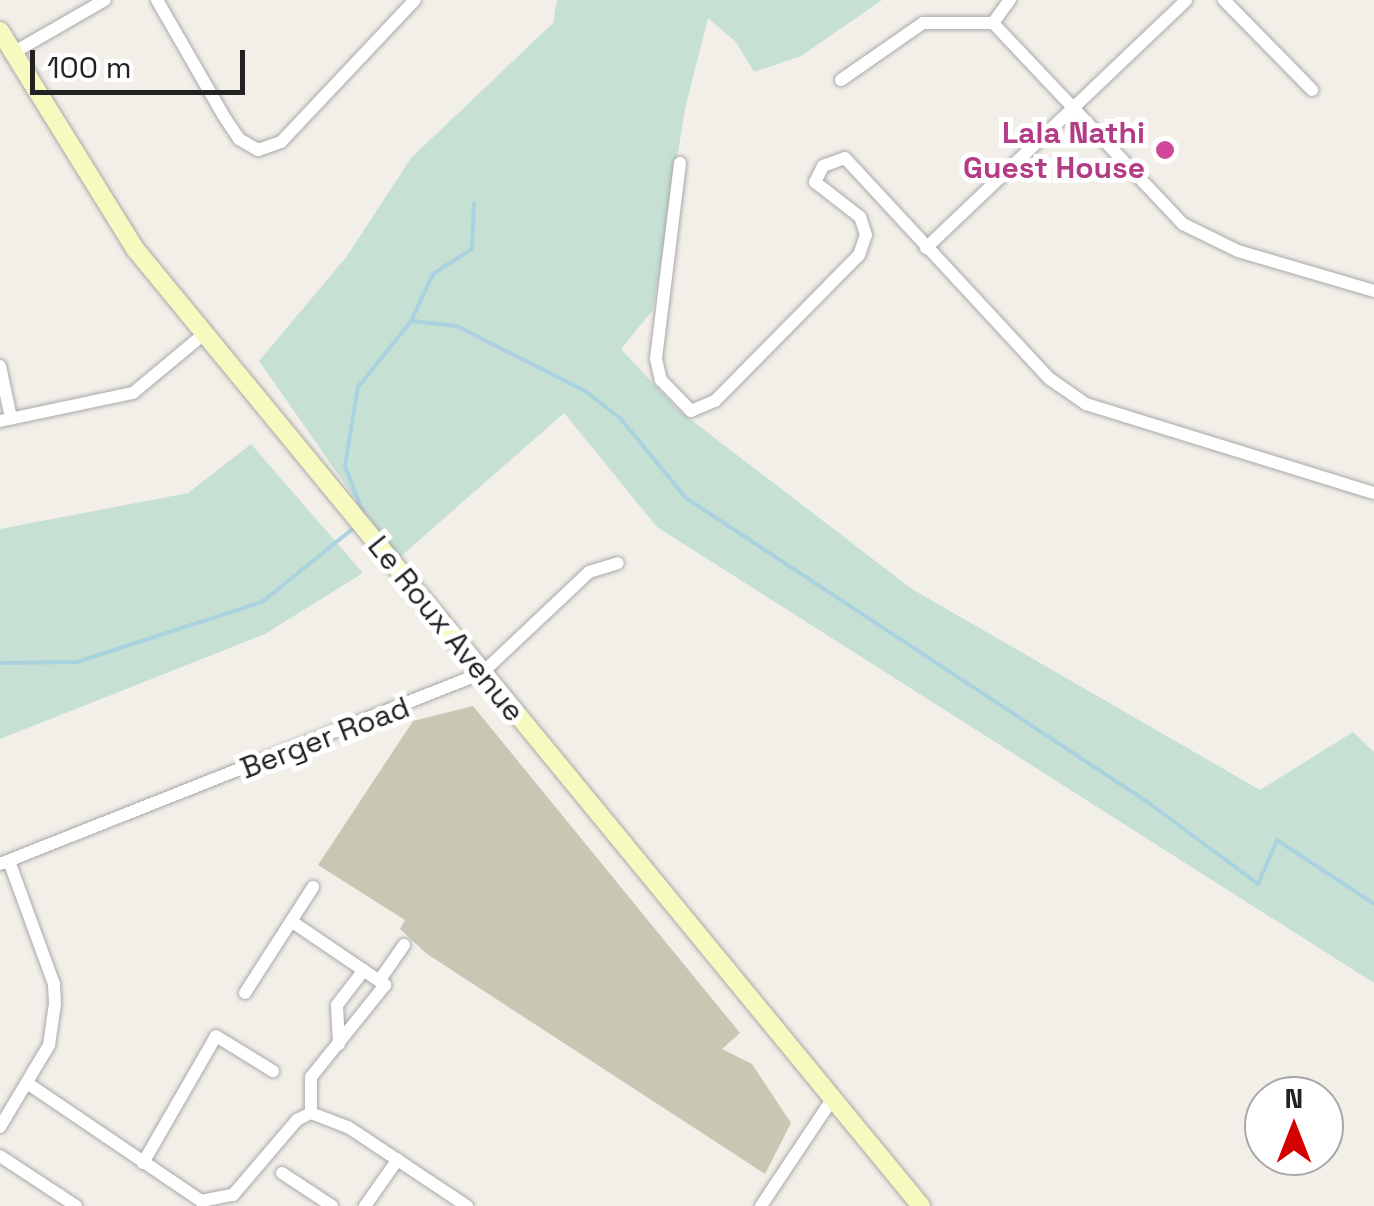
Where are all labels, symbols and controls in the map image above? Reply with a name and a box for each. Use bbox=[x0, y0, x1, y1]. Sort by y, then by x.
scale bar bbox=[35, 30, 250, 92]
text: 100 m bbox=[47, 48, 132, 87]
place label: Lala Nathi Guest House bbox=[963, 115, 1145, 186]
marker: Lala Nathi Guest House bbox=[1154, 139, 1176, 161]
street label: Le Roux Avenue bbox=[360, 529, 532, 729]
street label: Berger Road bbox=[235, 689, 415, 787]
north arrow bbox=[1244, 1076, 1344, 1176]
text: N bbox=[1285, 1080, 1303, 1116]

